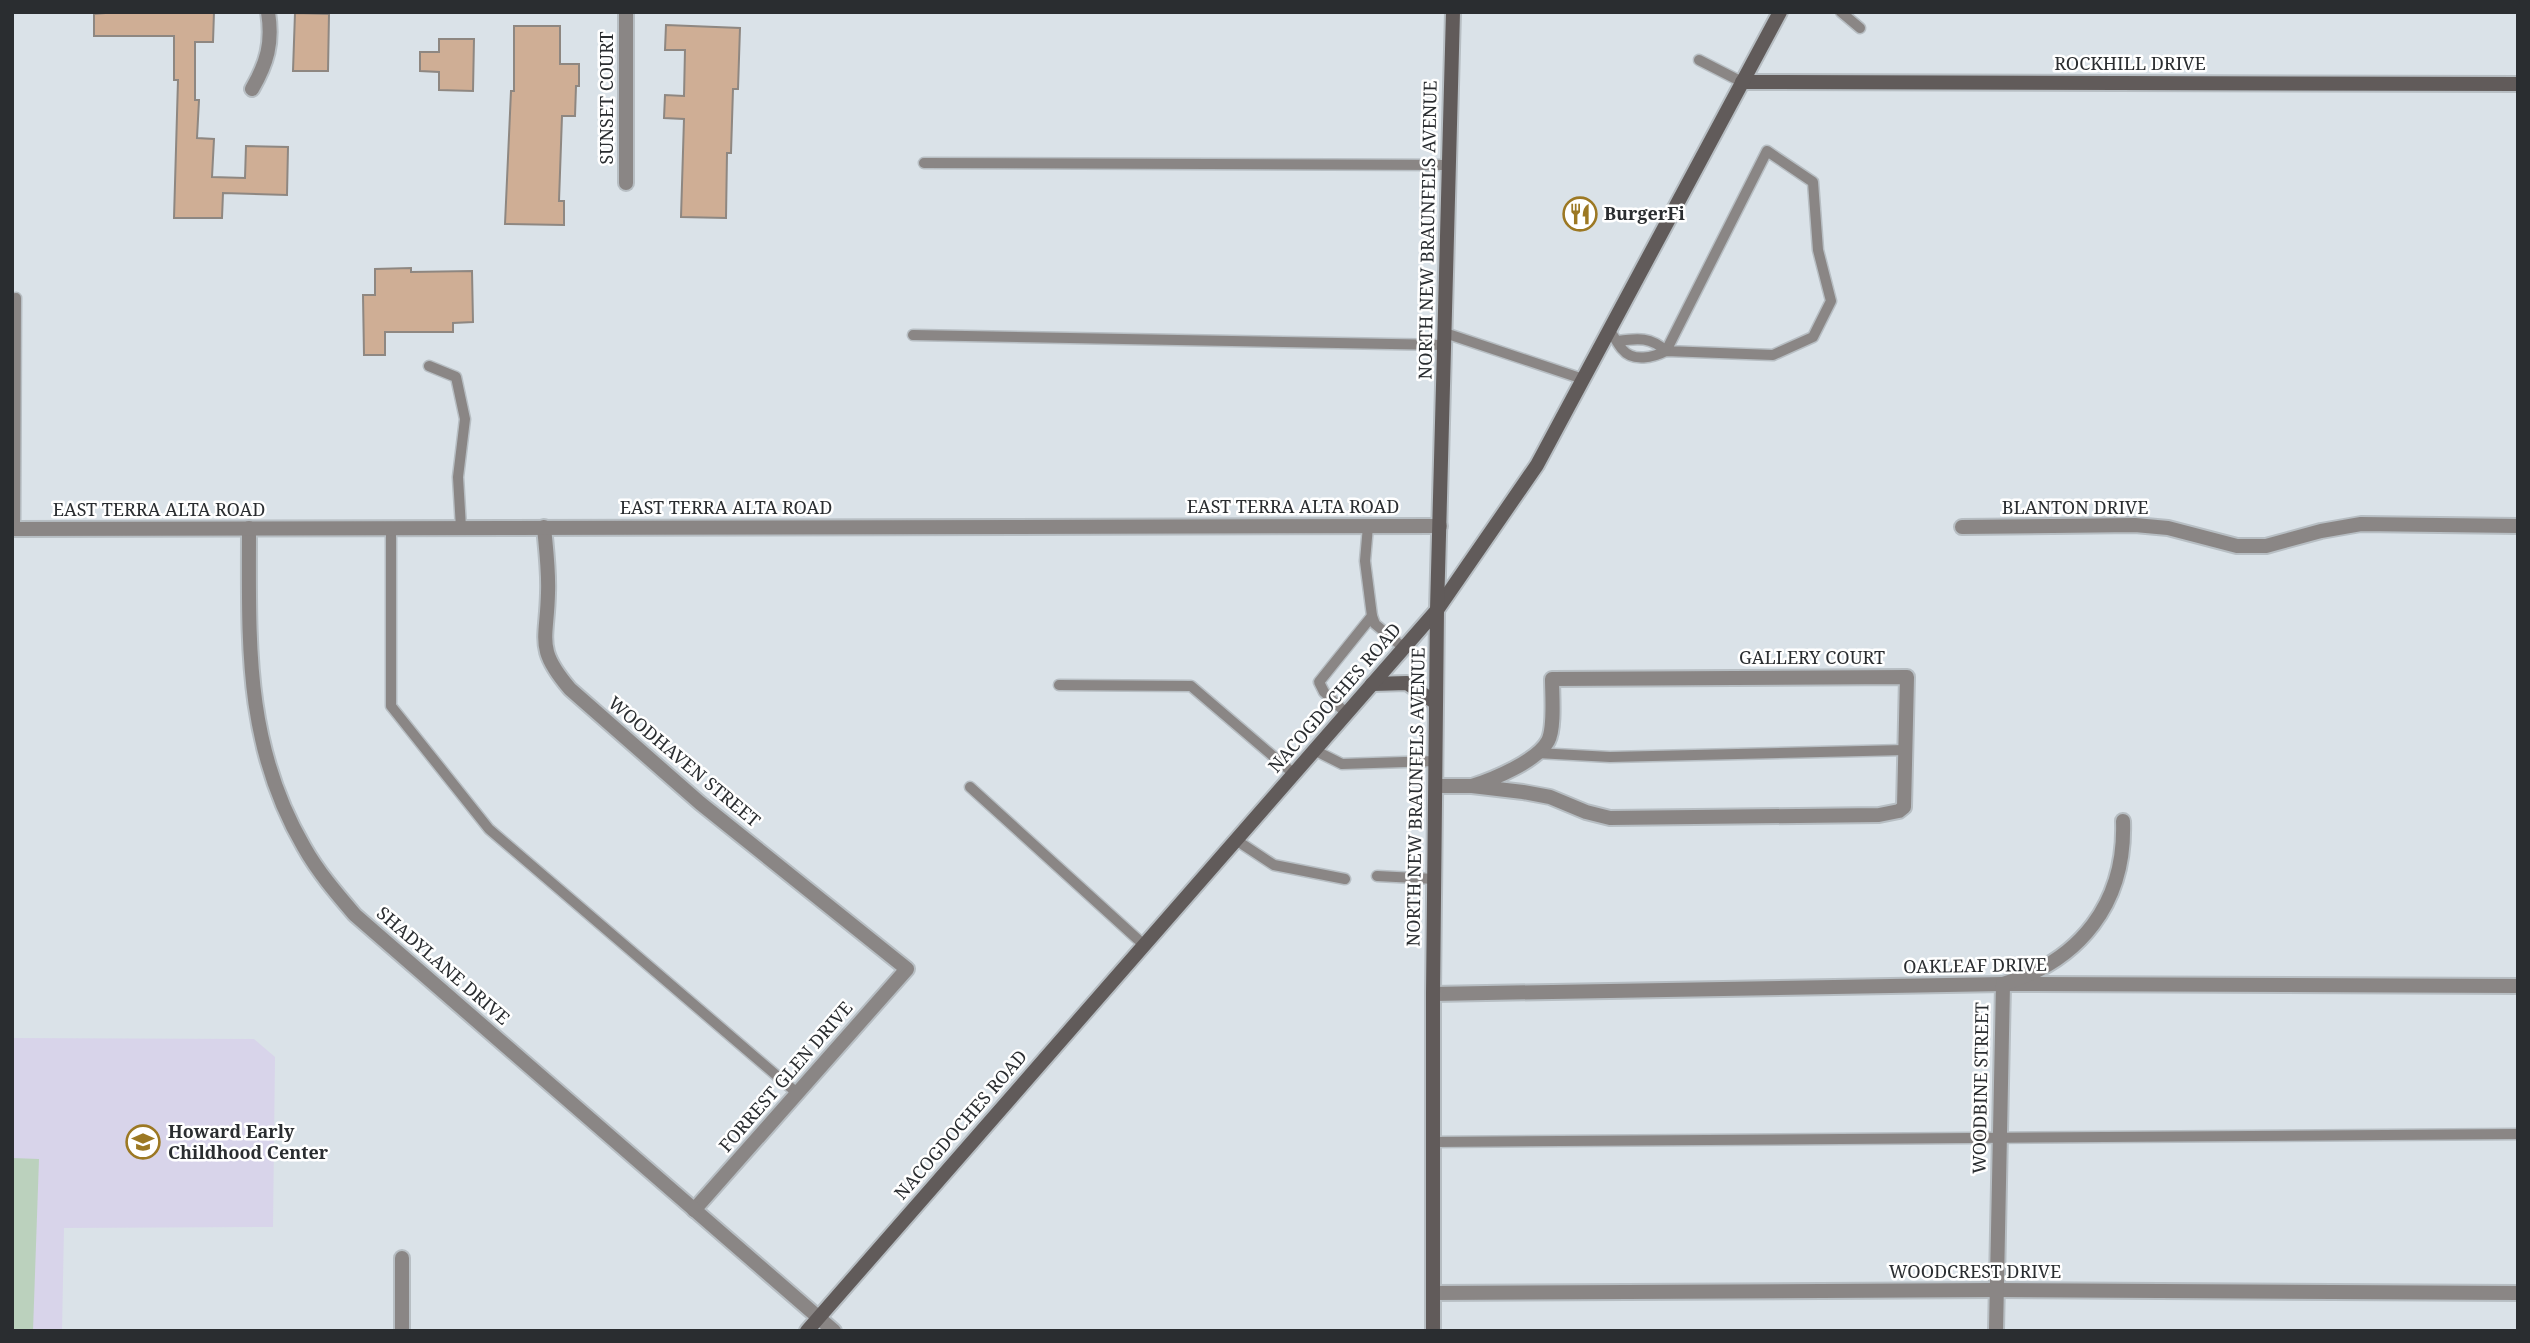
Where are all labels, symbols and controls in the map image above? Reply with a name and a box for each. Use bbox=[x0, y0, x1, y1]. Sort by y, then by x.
street label: SUNSET COURT bbox=[594, 32, 618, 164]
street label: ROCKHILL DRIVE bbox=[2054, 51, 2206, 75]
street label: NORTH NEW BRAUNFELS AVENUE bbox=[1412, 80, 1442, 380]
restaurant icon: BurgerFi bbox=[1561, 195, 1599, 233]
place label: BurgerFi bbox=[1604, 201, 1685, 225]
street label: EAST TERRA ALTA ROAD bbox=[1187, 494, 1399, 518]
street label: EAST TERRA ALTA ROAD bbox=[620, 495, 832, 519]
street label: BLANTON DRIVE bbox=[2002, 495, 2148, 519]
street label: EAST TERRA ALTA ROAD bbox=[53, 497, 265, 521]
street label: NACOGDOCHES ROAD bbox=[1263, 617, 1406, 777]
street label: GALLERY COURT bbox=[1739, 645, 1885, 669]
street label: NORTH NEW BRAUNFELS AVENUE bbox=[1400, 647, 1430, 947]
street label: WOODHAVEN STREET bbox=[604, 691, 766, 832]
street label: SHADYLANE DRIVE bbox=[372, 901, 515, 1030]
street label: OAKLEAF DRIVE bbox=[1903, 952, 2047, 978]
street label: FORREST GLEN DRIVE bbox=[713, 996, 857, 1157]
street label: WOODBINE STREET bbox=[1967, 1002, 1993, 1174]
street label: NACOGDOCHES ROAD bbox=[889, 1044, 1032, 1204]
place label: Howard Early Childhood Center bbox=[168, 1119, 329, 1164]
school or university icon: Howard Early Childhood Center bbox=[124, 1123, 162, 1161]
street label: WOODCREST DRIVE bbox=[1889, 1259, 2061, 1283]

